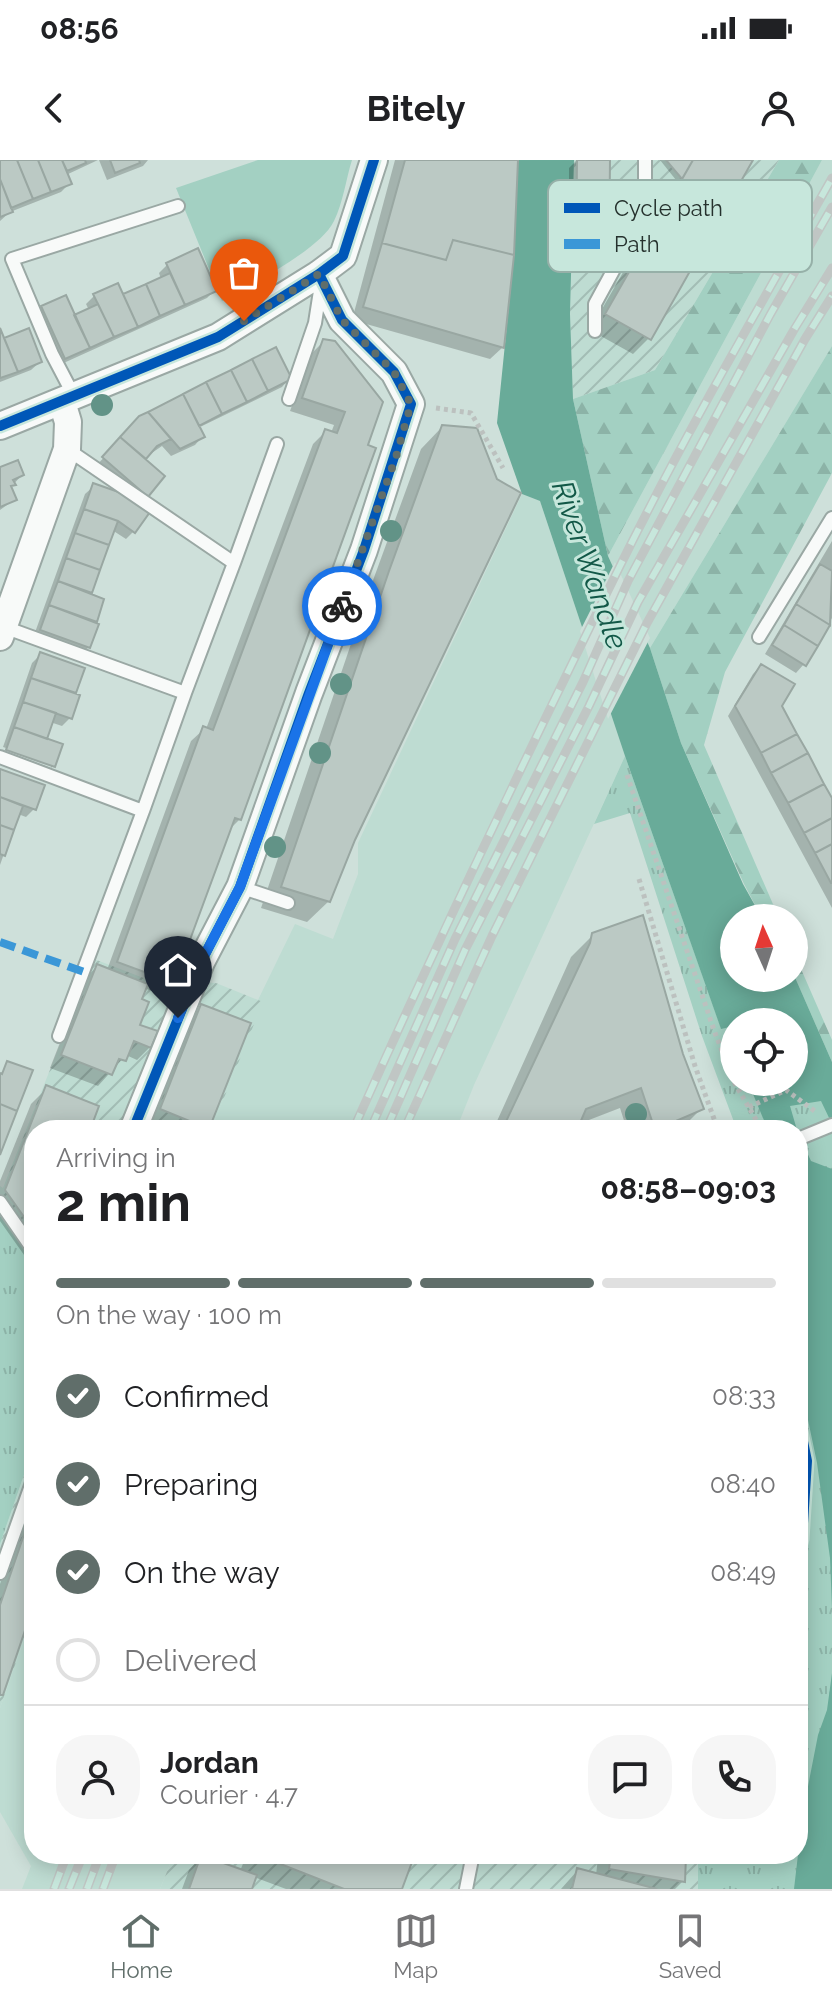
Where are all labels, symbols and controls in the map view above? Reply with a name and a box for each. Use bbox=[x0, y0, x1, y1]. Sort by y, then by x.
text: 08:56 bbox=[40, 11, 119, 46]
icon: back bbox=[32, 86, 76, 130]
icon: person bbox=[756, 86, 800, 130]
text: Bitely bbox=[366, 87, 466, 129]
legend bbox=[548, 180, 812, 272]
text: Cycle path bbox=[614, 195, 723, 221]
text: Path bbox=[614, 231, 660, 257]
pin bbox=[210, 239, 278, 321]
icon: bag bbox=[222, 251, 266, 295]
water label: River Wandle bbox=[545, 476, 635, 654]
courier bbox=[302, 566, 382, 646]
icon: bike bbox=[320, 584, 364, 628]
north arrow bbox=[720, 904, 808, 992]
map controls bbox=[720, 904, 808, 1096]
pin bbox=[144, 936, 212, 1018]
icon: home bbox=[156, 948, 200, 992]
button: locate bbox=[720, 1008, 808, 1096]
text: Arriving in bbox=[56, 1143, 176, 1173]
text: 08:58–09:03 bbox=[601, 1171, 776, 1206]
text: 2 min bbox=[56, 1172, 191, 1233]
text: On the way · 100 m bbox=[56, 1300, 282, 1330]
icon: check bbox=[56, 1374, 100, 1418]
text: Confirmed bbox=[124, 1379, 269, 1414]
text: 08:33 bbox=[712, 1381, 776, 1411]
icon: check bbox=[56, 1462, 100, 1506]
text: Preparing bbox=[124, 1467, 258, 1502]
text: 08:40 bbox=[710, 1469, 776, 1499]
icon: check bbox=[56, 1550, 100, 1594]
text: On the way bbox=[124, 1555, 280, 1590]
text: 08:49 bbox=[710, 1557, 776, 1587]
text: Delivered bbox=[124, 1643, 257, 1678]
button: person bbox=[56, 1735, 140, 1819]
button: chat bbox=[588, 1735, 672, 1819]
button: phone bbox=[692, 1735, 776, 1819]
text: Jordan bbox=[160, 1745, 259, 1780]
text: Courier · 4.7 bbox=[160, 1780, 298, 1810]
tab: Home bbox=[110, 1909, 173, 1983]
tab: Map bbox=[393, 1909, 438, 1983]
tab: Saved bbox=[659, 1909, 722, 1983]

